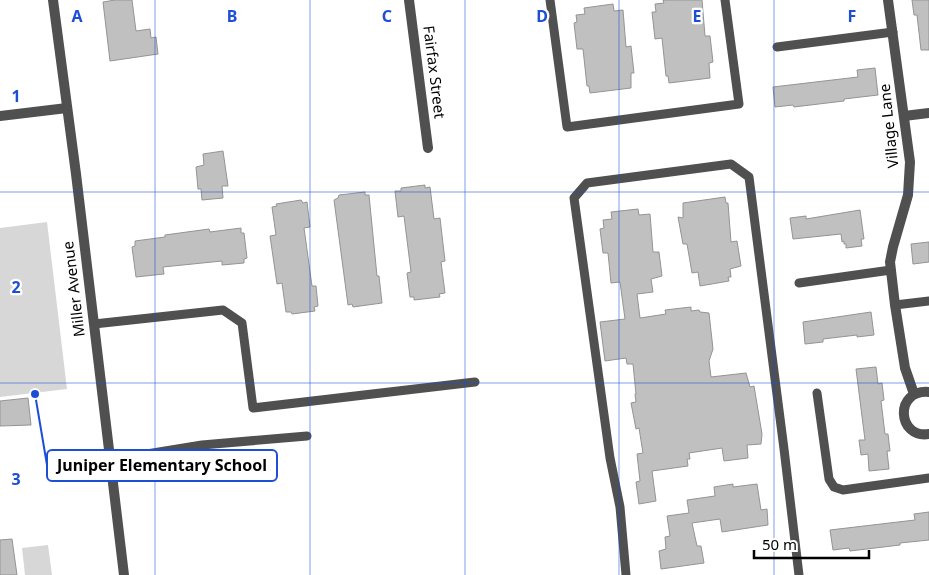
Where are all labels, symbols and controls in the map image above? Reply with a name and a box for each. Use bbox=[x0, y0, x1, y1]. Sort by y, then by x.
text: A bbox=[71, 5, 83, 27]
text: B bbox=[227, 5, 237, 27]
text: C bbox=[382, 5, 392, 27]
text: D bbox=[536, 5, 548, 27]
text: E bbox=[693, 5, 702, 27]
text: F bbox=[848, 5, 856, 27]
street label: Fairfax Street bbox=[419, 24, 451, 120]
street label: Village Lane bbox=[874, 83, 902, 169]
text: 1 bbox=[11, 85, 21, 107]
street label: Miller Avenue bbox=[57, 240, 89, 338]
text: 2 bbox=[11, 276, 21, 298]
callout: Juniper Elementary School bbox=[47, 450, 277, 481]
text: Juniper Elementary School bbox=[55, 454, 267, 476]
text: 3 bbox=[11, 468, 21, 490]
scale bar bbox=[754, 528, 869, 560]
text: 50 m bbox=[762, 534, 797, 554]

